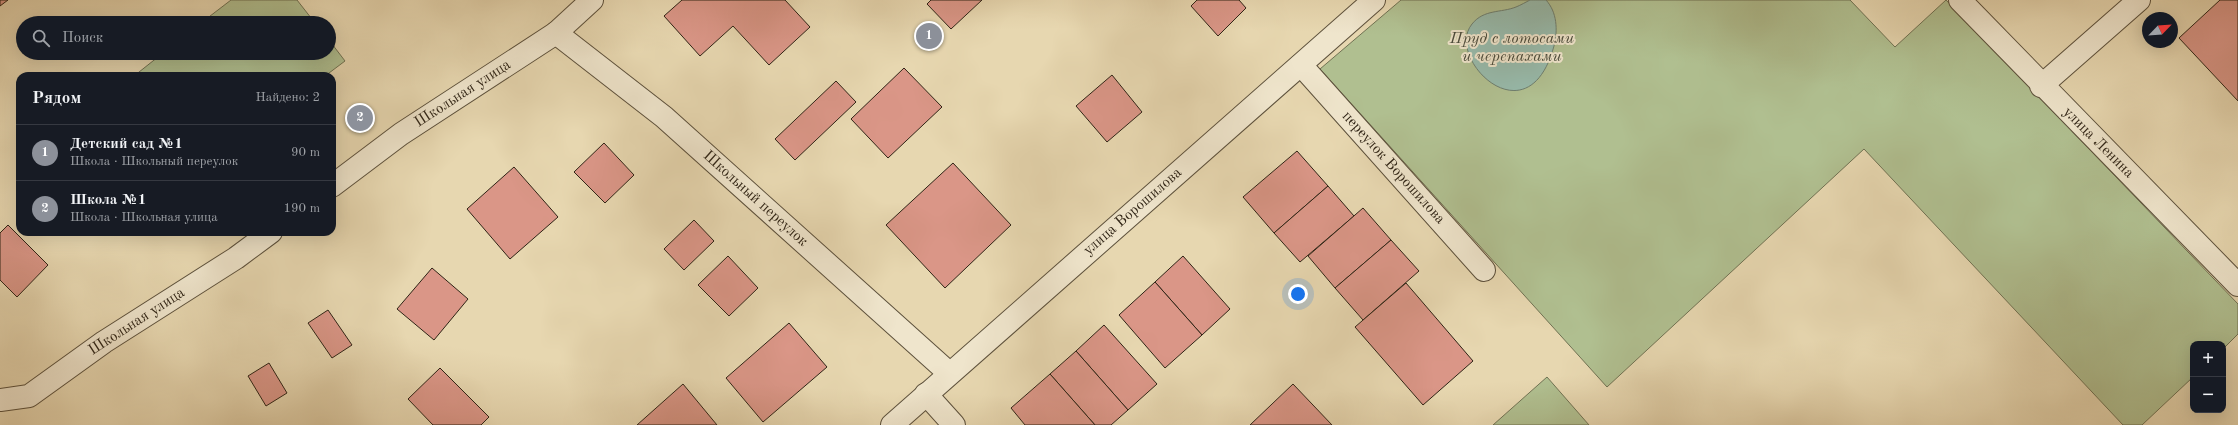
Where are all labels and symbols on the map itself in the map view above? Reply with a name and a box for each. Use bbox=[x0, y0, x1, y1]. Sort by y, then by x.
north arrow bbox=[2142, 12, 2178, 48]
pin: 1 bbox=[916, 21, 942, 51]
water label: Пруд с лотосами и черепахами bbox=[1449, 31, 1574, 65]
street label: Школьная улица bbox=[412, 57, 514, 131]
pin: 2 bbox=[347, 103, 373, 133]
street label: улица Ленина bbox=[2060, 105, 2137, 182]
street label: переулок Ворошилова bbox=[1339, 109, 1448, 228]
street label: Школьный переулок bbox=[700, 148, 811, 250]
street label: улица Ворошилова bbox=[1081, 165, 1185, 259]
your location bbox=[1288, 284, 1308, 304]
street label: Школьная улица bbox=[86, 285, 188, 359]

